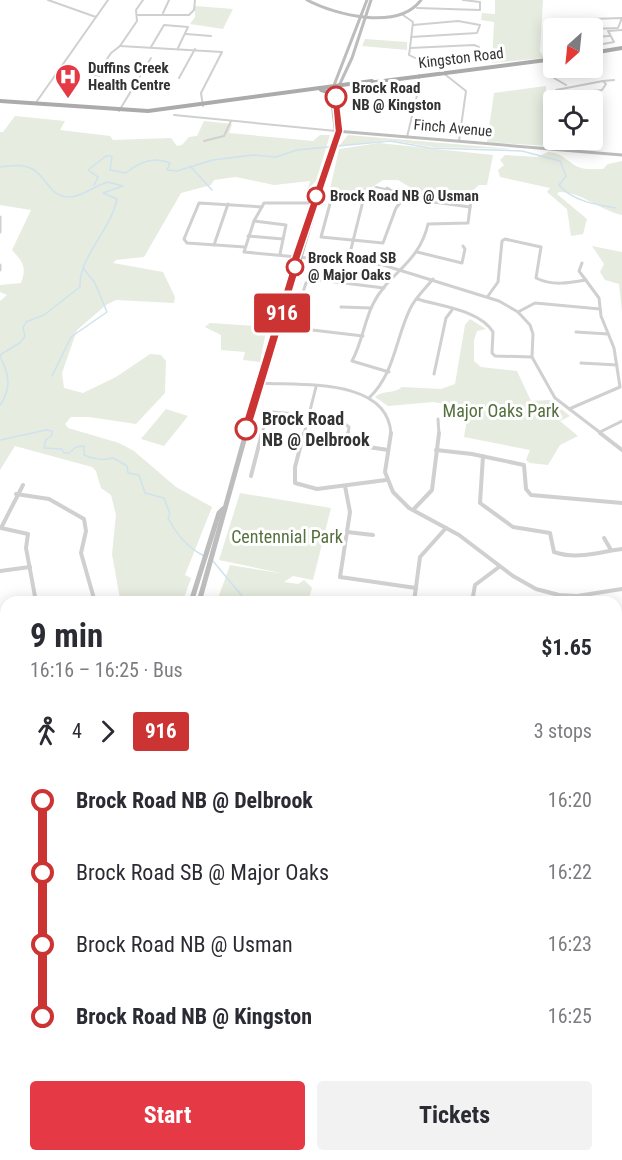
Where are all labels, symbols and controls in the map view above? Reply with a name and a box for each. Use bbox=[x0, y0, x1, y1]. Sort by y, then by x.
north arrow bbox=[543, 18, 603, 78]
map controls bbox=[543, 18, 603, 150]
street label: Kingston Road bbox=[417, 44, 505, 72]
place label: Duffins Creek Health Centre bbox=[88, 59, 170, 94]
hospital icon: Duffins Creek Health Centre bbox=[53, 62, 83, 100]
place label: Brock Road NB @ Kingston bbox=[352, 79, 441, 114]
marker: Brock Road NB @ Kingston bbox=[325, 86, 347, 108]
button: locate bbox=[543, 90, 603, 150]
street label: Finch Avenue bbox=[413, 116, 493, 140]
marker: Brock Road NB @ Usman bbox=[307, 187, 325, 205]
place label: Brock Road NB @ Usman bbox=[330, 187, 479, 205]
place label: Brock Road SB @ Major Oaks bbox=[308, 249, 396, 284]
marker: Brock Road SB @ Major Oaks bbox=[286, 258, 304, 276]
line badge: 916 bbox=[248, 294, 316, 332]
text: 916 bbox=[266, 301, 298, 325]
park label: Major Oaks Park bbox=[443, 400, 559, 421]
place label: Brock Road NB @ Delbrook bbox=[262, 408, 370, 450]
marker: Brock Road NB @ Delbrook bbox=[235, 418, 257, 440]
park label: Centennial Park bbox=[231, 526, 343, 547]
text: 9 min bbox=[30, 616, 103, 655]
text: $1.65 bbox=[541, 635, 592, 660]
text: 16:16 – 16:25 · Bus bbox=[30, 658, 183, 682]
icon: walk bbox=[30, 715, 63, 748]
icon: forward bbox=[91, 715, 124, 748]
text: 4 bbox=[72, 719, 82, 743]
text: 916 bbox=[145, 719, 177, 743]
text: 3 stops bbox=[534, 719, 592, 743]
text: Brock Road NB @ Delbrook bbox=[76, 788, 313, 813]
text: 16:20 bbox=[548, 788, 592, 812]
text: Brock Road SB @ Major Oaks bbox=[76, 860, 329, 885]
text: 16:22 bbox=[548, 860, 592, 884]
text: Brock Road NB @ Usman bbox=[76, 932, 293, 957]
text: 16:23 bbox=[548, 932, 592, 956]
text: Brock Road NB @ Kingston bbox=[76, 1004, 312, 1029]
text: 16:25 bbox=[548, 1004, 592, 1028]
button: Start bbox=[30, 1081, 305, 1150]
button: Tickets bbox=[317, 1081, 592, 1150]

